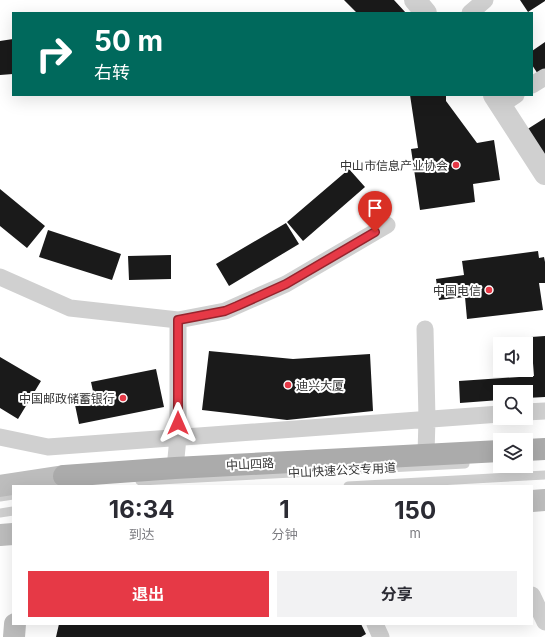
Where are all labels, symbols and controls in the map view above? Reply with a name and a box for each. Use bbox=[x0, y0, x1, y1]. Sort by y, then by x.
text: 50 m bbox=[94, 24, 163, 58]
icon: right bbox=[28, 28, 80, 80]
text: 右转 bbox=[94, 62, 130, 83]
place label: 中山市信息产业协会 bbox=[340, 158, 448, 173]
marker: 中山市信息产业协会 bbox=[451, 160, 461, 170]
pin bbox=[358, 191, 392, 232]
icon: arrive bbox=[364, 197, 386, 219]
place label: 中国电信 bbox=[433, 283, 481, 298]
marker: 中国电信 bbox=[484, 285, 494, 295]
map controls bbox=[493, 337, 533, 473]
button: sound bbox=[493, 337, 533, 377]
place label: 迪兴大厦 bbox=[296, 378, 344, 393]
marker: 迪兴大厦 bbox=[283, 380, 293, 390]
button: search bbox=[493, 385, 533, 425]
place label: 中国邮政储蓄银行 bbox=[19, 391, 115, 406]
marker: 中国邮政储蓄银行 bbox=[118, 393, 128, 403]
position arrow bbox=[157, 402, 199, 444]
button: layers bbox=[493, 433, 533, 473]
street label: 中山四路 bbox=[226, 455, 274, 473]
street label: 中山快速公交专用道 bbox=[288, 460, 396, 480]
text: 16:34 bbox=[109, 495, 175, 524]
text: 1 bbox=[279, 495, 290, 524]
text: 150 bbox=[394, 496, 436, 525]
text: m bbox=[410, 525, 421, 541]
text: 到达 bbox=[129, 526, 155, 542]
text: 分钟 bbox=[271, 526, 297, 542]
button: 退出 bbox=[28, 571, 269, 617]
button: 分享 bbox=[277, 571, 517, 617]

